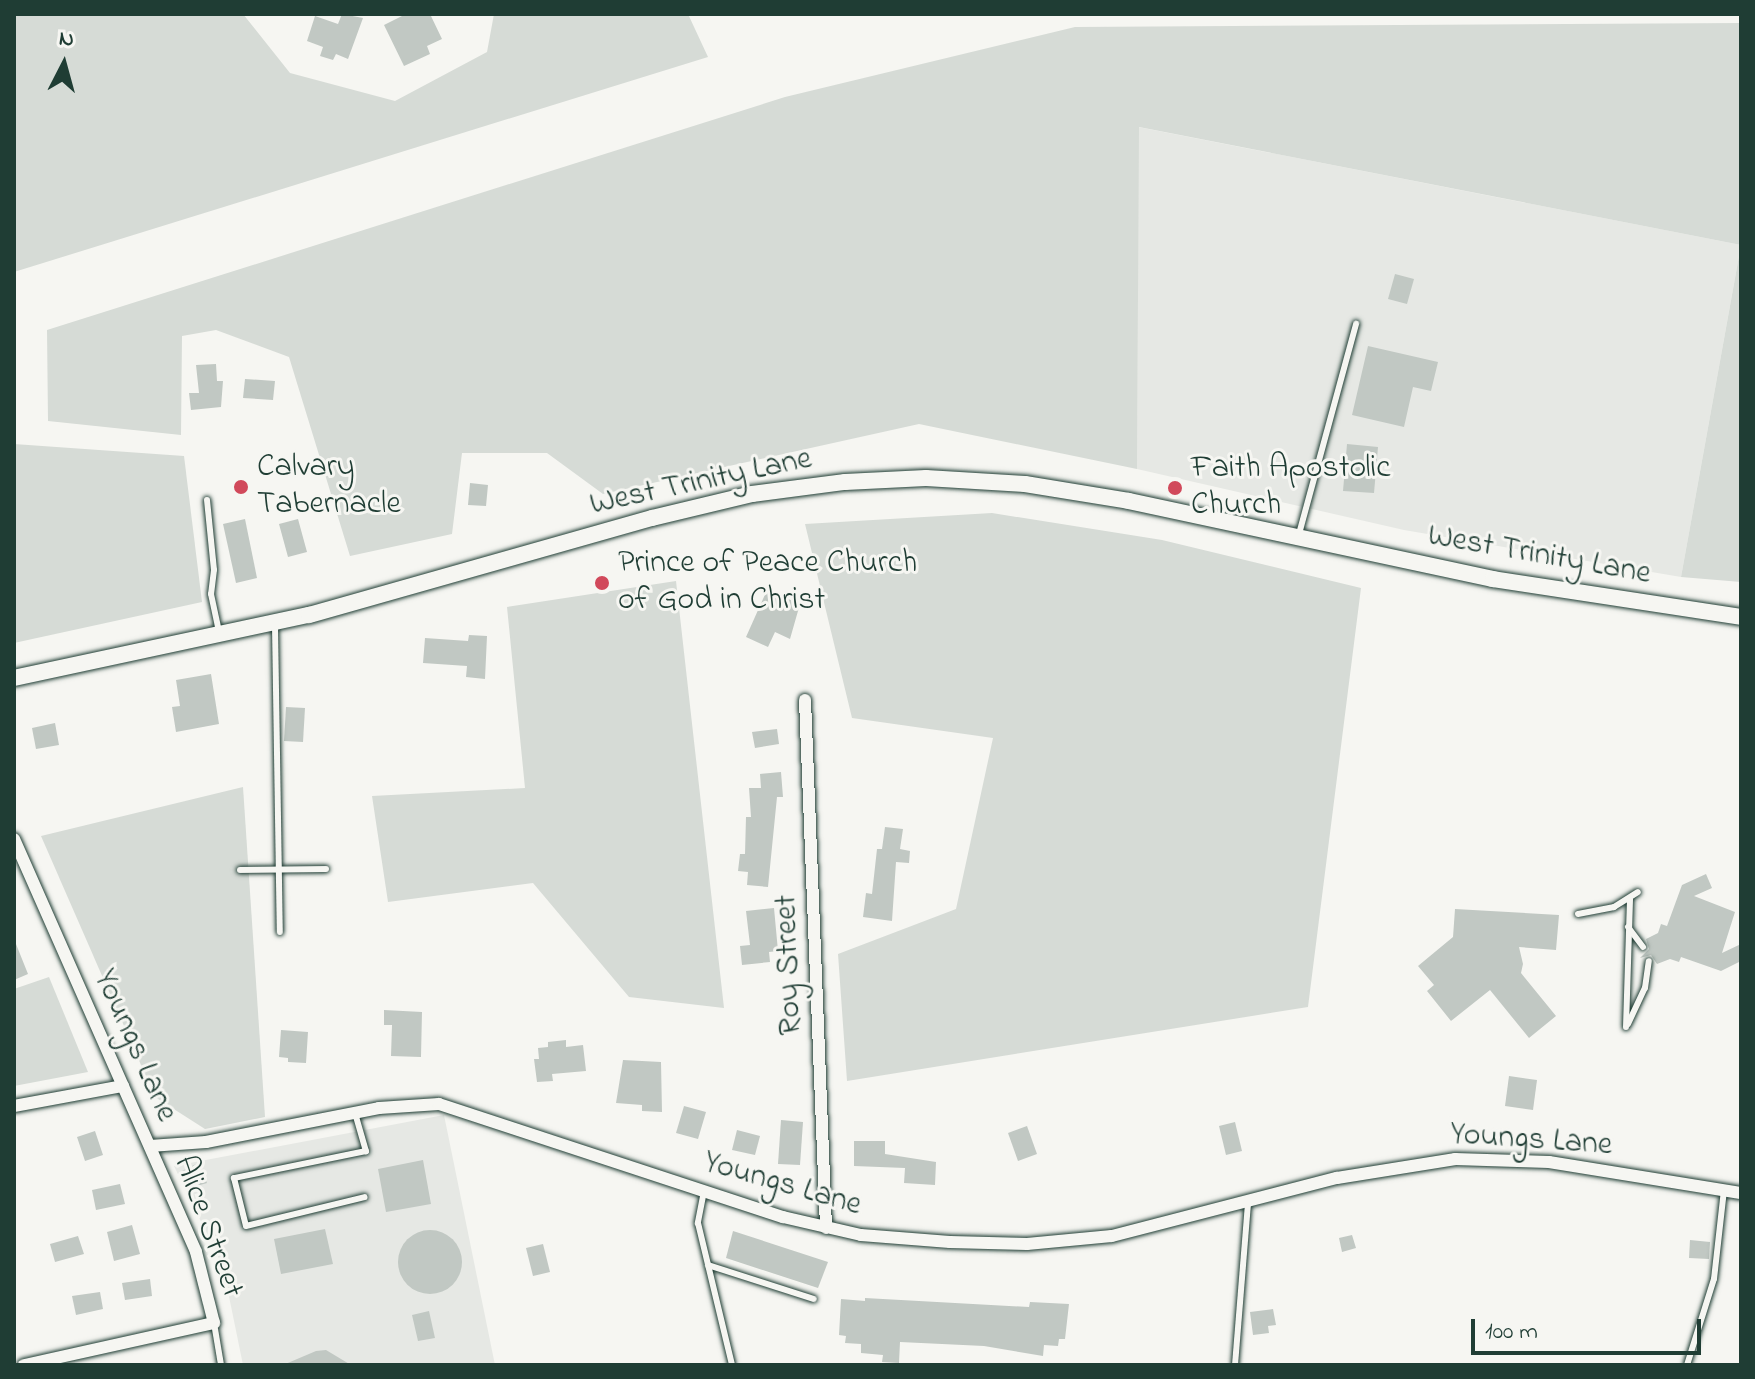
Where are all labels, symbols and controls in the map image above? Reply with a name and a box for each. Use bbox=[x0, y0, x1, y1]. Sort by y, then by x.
text: N bbox=[57, 23, 76, 57]
north arrow bbox=[24, 24, 104, 104]
street label: West Trinity Lane bbox=[587, 441, 815, 525]
place label: Calvary Tabernacle bbox=[257, 450, 401, 525]
place label: Faith Apostolic Church bbox=[1191, 451, 1391, 526]
marker: Calvary Tabernacle bbox=[232, 478, 250, 496]
marker: Faith Apostolic Church bbox=[1166, 479, 1184, 497]
street label: West Trinity Lane bbox=[1425, 518, 1653, 594]
place label: Prince of Peace Church of God in Christ bbox=[618, 546, 917, 621]
marker: Prince of Peace Church of God in Christ bbox=[593, 574, 611, 592]
street label: Roy Street bbox=[768, 894, 812, 1036]
street label: Youngs Lane bbox=[83, 964, 185, 1128]
street label: Youngs Lane bbox=[1449, 1116, 1613, 1166]
street label: Youngs Lane bbox=[699, 1144, 865, 1226]
street label: Alice Street bbox=[164, 1151, 250, 1303]
scale bar bbox=[1475, 1303, 1705, 1353]
text: 100 m bbox=[1485, 1315, 1538, 1350]

